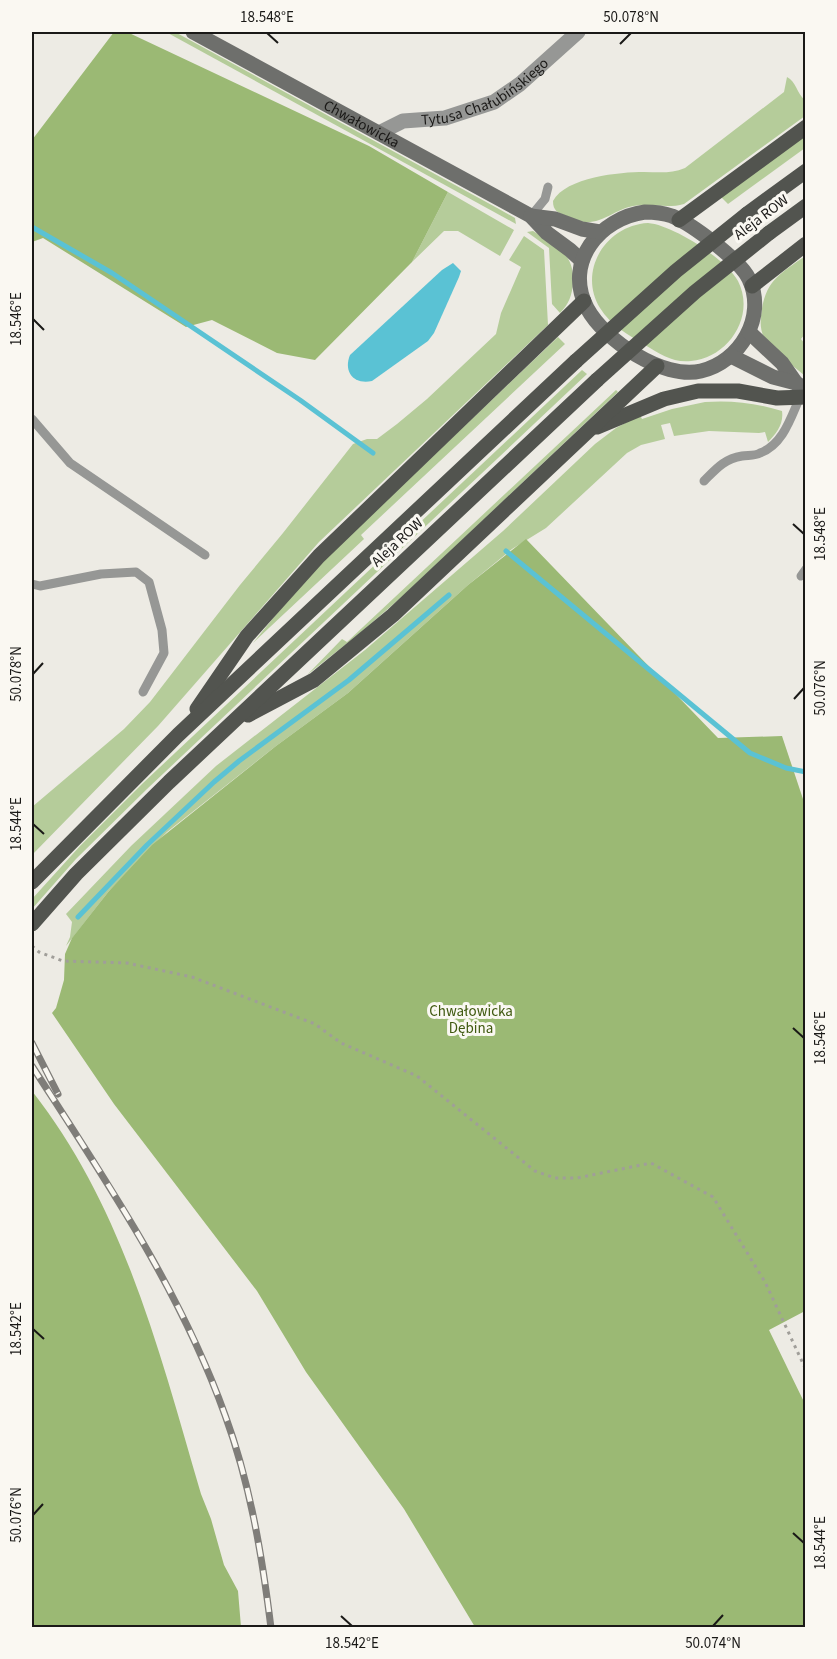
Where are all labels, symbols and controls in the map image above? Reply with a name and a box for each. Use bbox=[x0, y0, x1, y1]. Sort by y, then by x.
text: 18.548°E bbox=[240, 7, 294, 28]
text: 50.078°N bbox=[603, 7, 659, 28]
street label: Tytusa Chałubińskiego bbox=[420, 53, 553, 131]
street label: Chwałowicka bbox=[320, 95, 403, 153]
street label: Aleja ROW bbox=[729, 190, 793, 245]
text: 18.546°E bbox=[6, 292, 27, 346]
text: 18.548°E bbox=[810, 507, 831, 561]
street label: Aleja ROW bbox=[367, 513, 428, 572]
text: 50.078°N bbox=[6, 646, 27, 702]
text: 50.076°N bbox=[810, 660, 831, 716]
text: 18.544°E bbox=[6, 797, 27, 851]
park label: Chwałowicka Dębina bbox=[429, 1001, 513, 1039]
text: 18.546°E bbox=[810, 1011, 831, 1065]
text: 18.542°E bbox=[6, 1302, 27, 1356]
text: 50.076°N bbox=[6, 1487, 27, 1543]
text: 18.544°E bbox=[810, 1516, 831, 1570]
text: 18.542°E bbox=[325, 1633, 379, 1654]
text: 50.074°N bbox=[685, 1633, 741, 1654]

